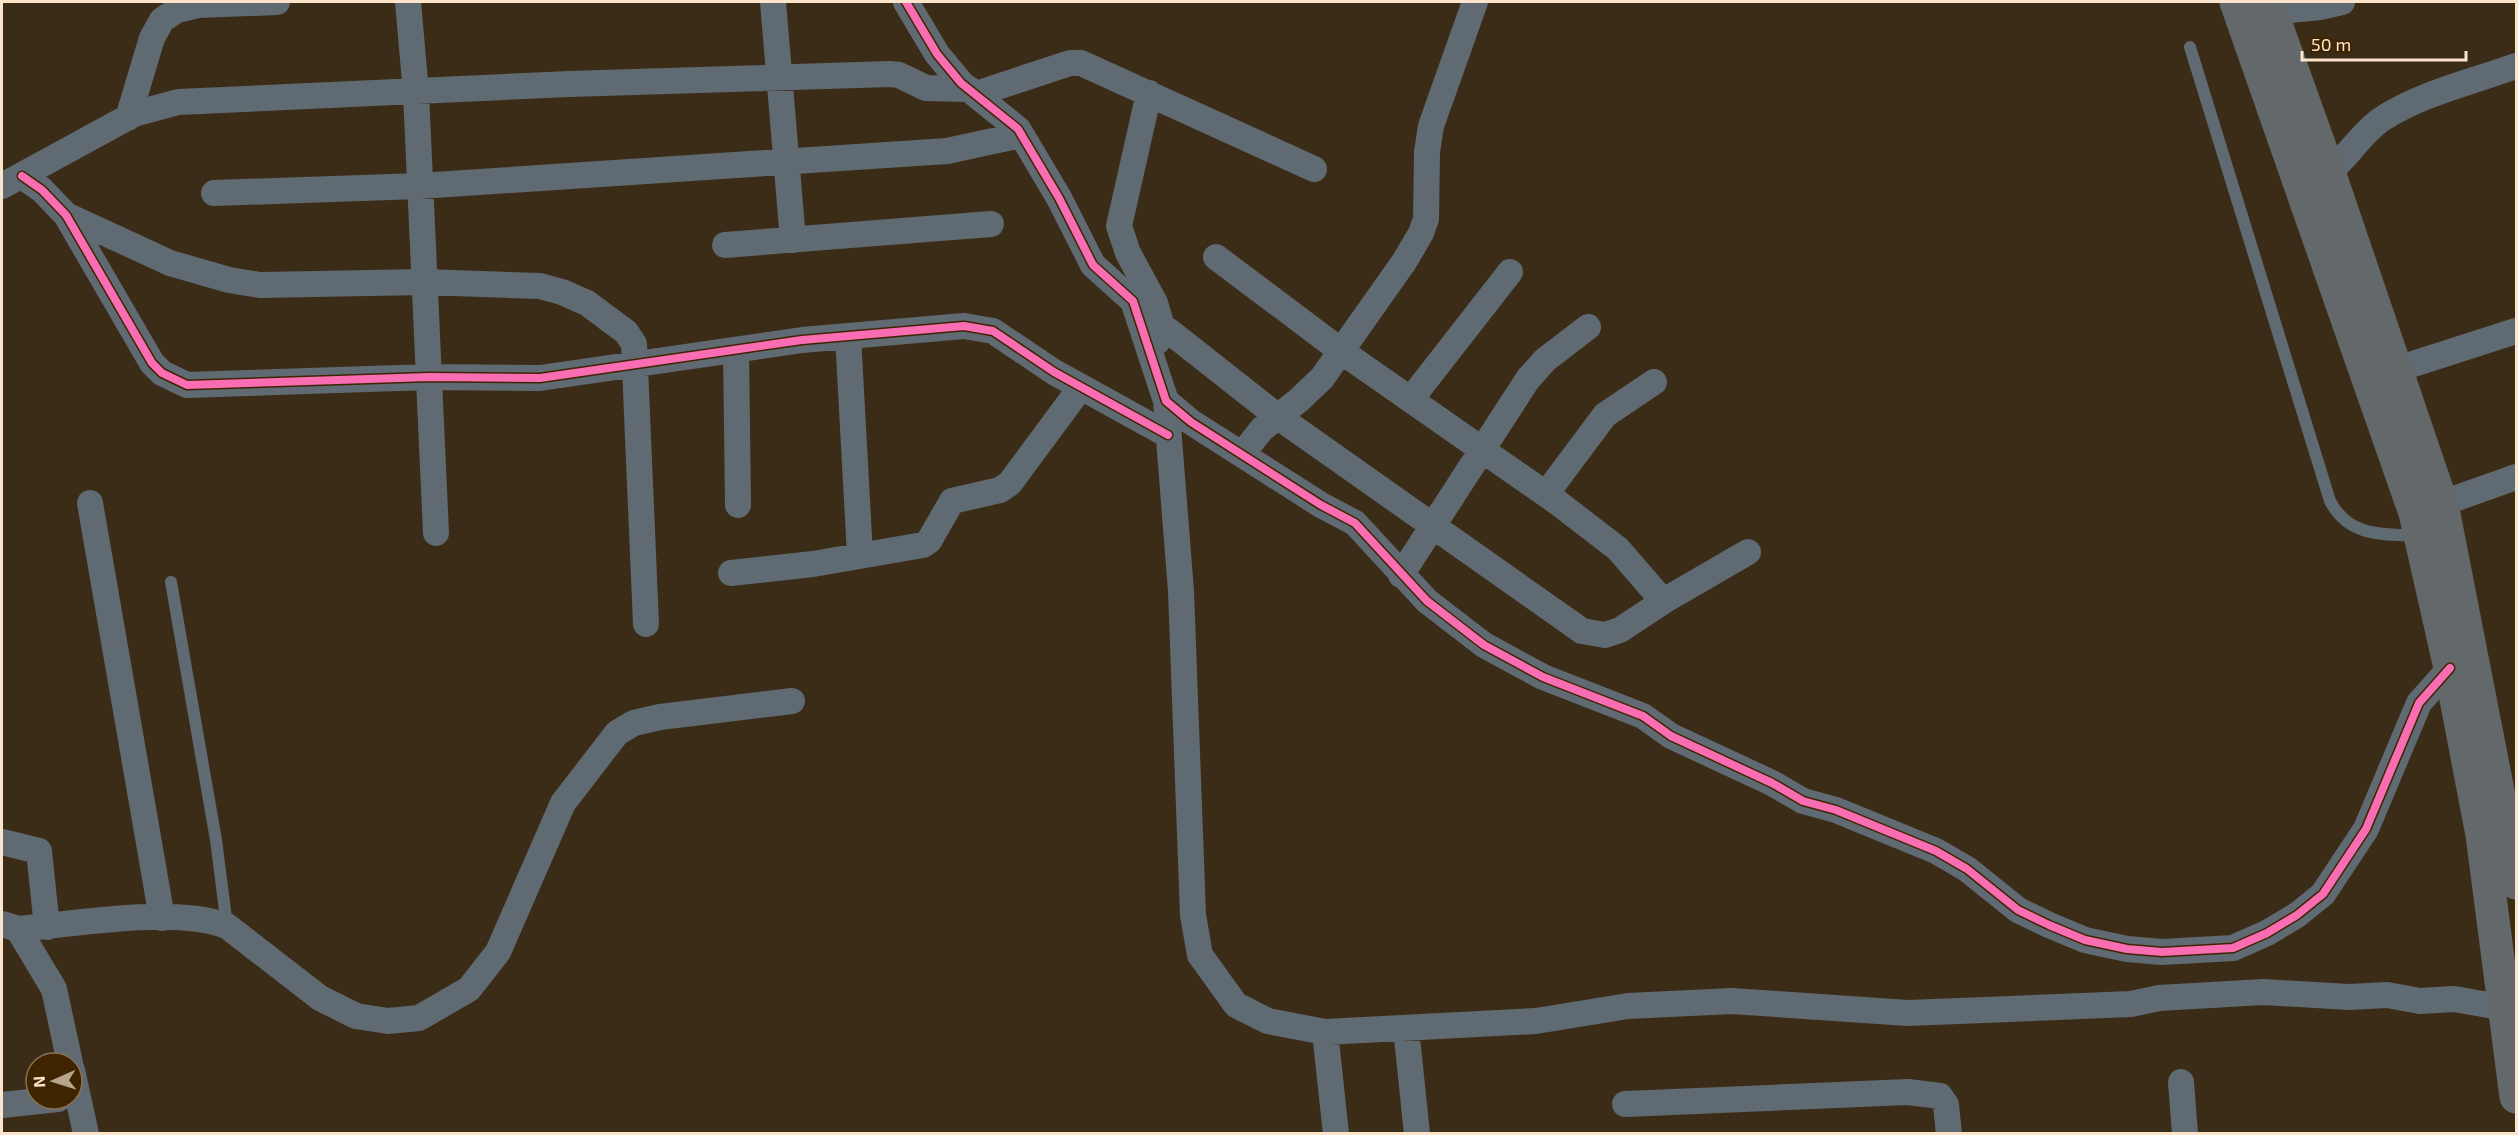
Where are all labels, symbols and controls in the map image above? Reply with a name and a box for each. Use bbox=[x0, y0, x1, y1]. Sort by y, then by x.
scale bar bbox=[2302, 24, 2466, 62]
text: 50 m bbox=[2311, 33, 2351, 55]
north arrow bbox=[24, 1051, 84, 1111]
text: N bbox=[29, 1076, 48, 1088]

